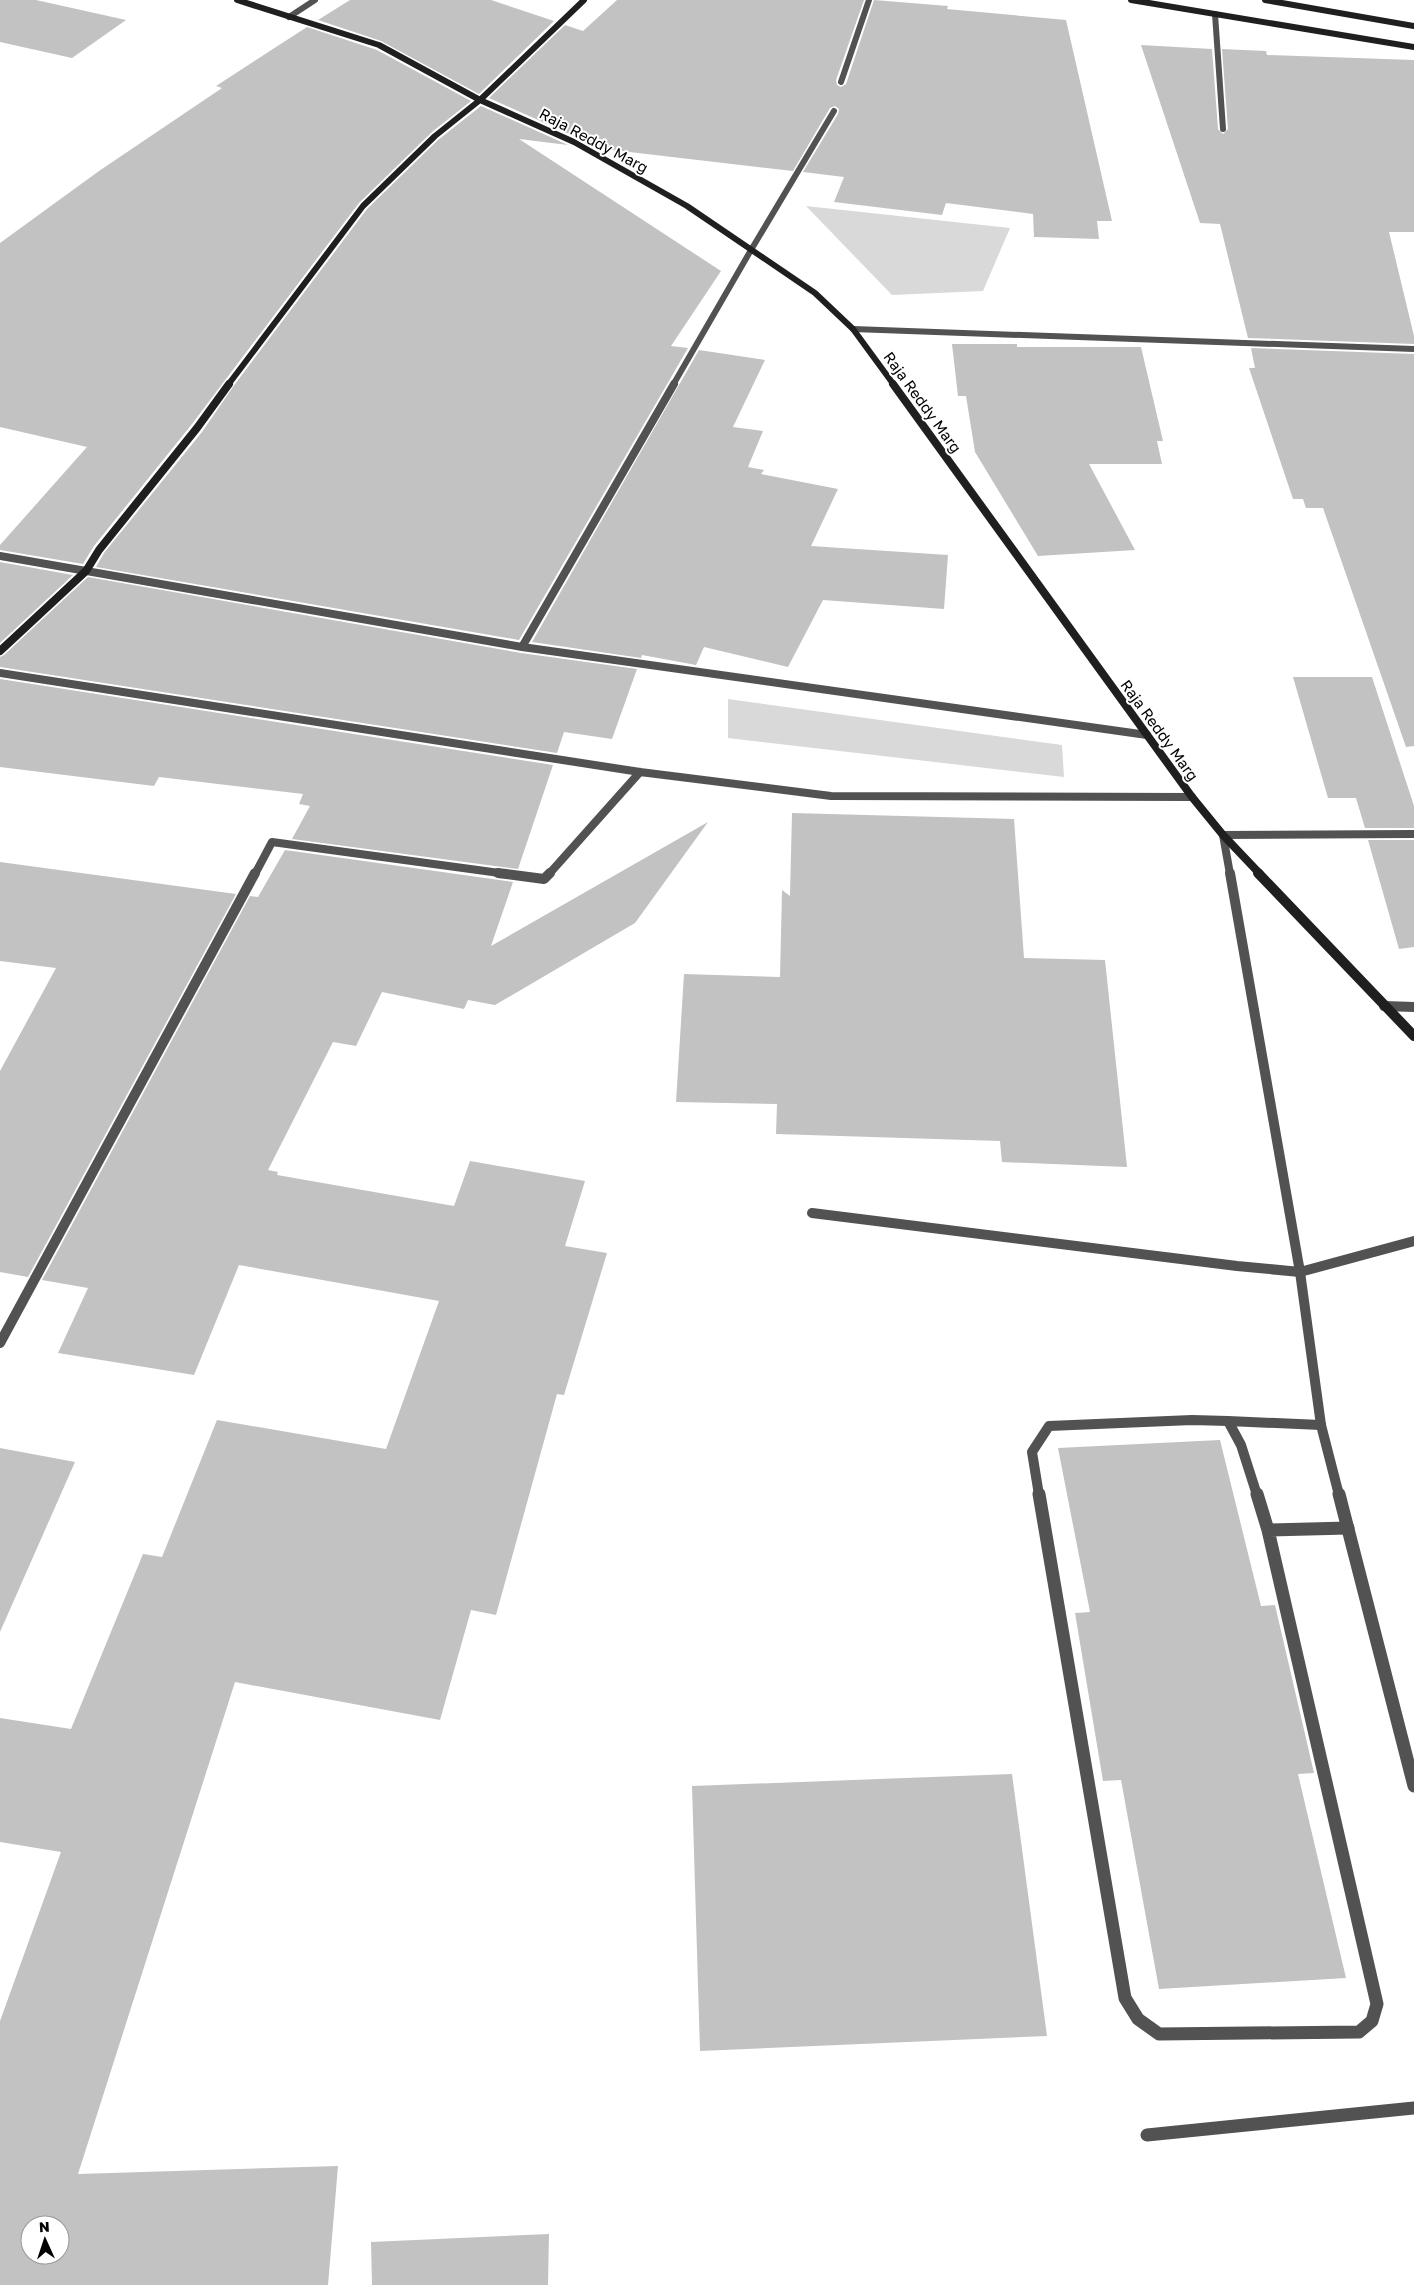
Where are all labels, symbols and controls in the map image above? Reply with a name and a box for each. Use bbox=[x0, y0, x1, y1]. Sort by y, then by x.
street label: Raja Reddy Marg bbox=[537, 104, 651, 176]
street label: Raja Reddy Marg bbox=[880, 348, 966, 456]
street label: Raja Reddy Marg bbox=[1117, 676, 1203, 784]
north arrow bbox=[20, 2215, 70, 2265]
text: N bbox=[39, 2218, 50, 2235]

